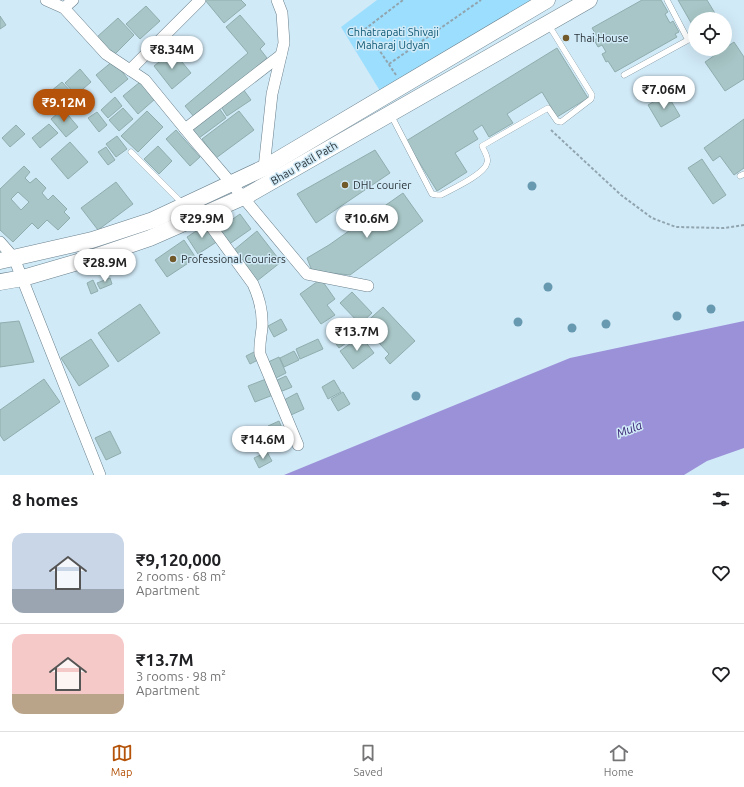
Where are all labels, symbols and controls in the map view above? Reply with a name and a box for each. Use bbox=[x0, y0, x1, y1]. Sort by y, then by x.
map controls bbox=[688, 12, 732, 56]
button: locate bbox=[688, 12, 732, 56]
park label: Chhatrapati Shivaji Maharaj Udyan bbox=[347, 26, 439, 51]
place label: Thai House bbox=[574, 32, 628, 44]
marker: Thai House bbox=[561, 33, 571, 43]
pin: ₹8.34M bbox=[139, 36, 205, 70]
text: ₹8.34M bbox=[150, 42, 194, 56]
pin: ₹7.06M bbox=[631, 76, 697, 110]
text: ₹7.06M bbox=[642, 82, 686, 96]
pin: ₹9.12M bbox=[31, 89, 97, 123]
text: ₹9.12M bbox=[42, 95, 86, 109]
street label: Bhau Patil Path bbox=[269, 139, 339, 187]
place label: DHL courier bbox=[353, 179, 412, 191]
marker: DHL courier bbox=[340, 180, 350, 190]
pin: ₹29.9M bbox=[169, 205, 235, 239]
pin: ₹10.6M bbox=[334, 205, 400, 239]
text: ₹29.9M bbox=[180, 211, 224, 225]
text: ₹10.6M bbox=[345, 211, 389, 225]
pin: ₹28.9M bbox=[72, 249, 138, 283]
place label: Professional Couriers bbox=[181, 253, 286, 265]
marker: Professional Couriers bbox=[168, 254, 178, 264]
text: ₹28.9M bbox=[83, 255, 127, 269]
pin: ₹13.7M bbox=[324, 318, 390, 352]
text: ₹13.7M bbox=[335, 324, 379, 338]
water label: Mula bbox=[614, 418, 644, 440]
pin: ₹14.6M bbox=[230, 426, 296, 460]
text: ₹14.6M bbox=[241, 432, 285, 446]
icon: filters bbox=[710, 488, 732, 510]
text: 8 homes bbox=[12, 490, 78, 509]
icon: home bbox=[44, 549, 92, 597]
text: ₹9,120,000 bbox=[136, 550, 221, 569]
icon: heart bbox=[710, 562, 732, 584]
text: 2 rooms · 68 m² bbox=[136, 569, 226, 583]
text: Apartment bbox=[136, 583, 200, 597]
icon: home bbox=[44, 650, 92, 698]
text: ₹13.7M bbox=[136, 650, 194, 669]
icon: heart bbox=[710, 663, 732, 685]
text: 3 rooms · 98 m² bbox=[136, 669, 226, 683]
text: Apartment bbox=[136, 683, 200, 697]
tab: Map bbox=[111, 742, 133, 778]
tab: Saved bbox=[354, 742, 383, 778]
tab: Home bbox=[604, 742, 633, 778]

